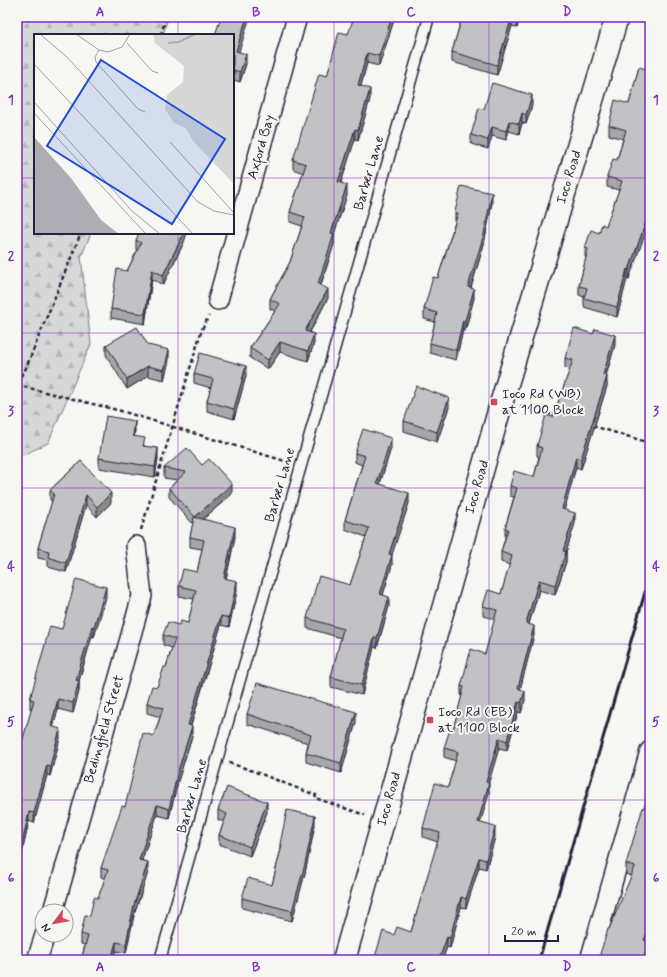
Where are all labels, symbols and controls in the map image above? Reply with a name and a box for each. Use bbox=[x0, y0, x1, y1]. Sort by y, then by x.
text: A bbox=[96, 4, 104, 21]
text: B bbox=[252, 4, 261, 21]
text: C bbox=[406, 4, 416, 21]
text: D bbox=[563, 4, 572, 21]
inset map bbox=[34, 34, 234, 234]
text: 1 bbox=[8, 92, 14, 109]
text: 1 bbox=[653, 92, 659, 109]
street label: Axford Bay bbox=[243, 113, 281, 182]
street label: Barber Lane bbox=[350, 134, 388, 212]
street label: Ioco Road bbox=[552, 148, 586, 206]
text: 2 bbox=[8, 248, 15, 265]
text: 2 bbox=[653, 248, 660, 265]
place label: Ioco Rd (WB) at 1100 Block bbox=[502, 385, 584, 419]
marker: Ioco Rd (WB) at 1100 Block bbox=[489, 397, 499, 407]
text: 3 bbox=[8, 403, 14, 420]
text: 3 bbox=[653, 403, 659, 420]
street label: Barber Lane bbox=[261, 446, 299, 524]
street label: Ioco Road bbox=[461, 458, 493, 516]
text: 4 bbox=[7, 559, 15, 576]
text: 4 bbox=[652, 559, 660, 576]
street label: Bedingfield Street bbox=[80, 672, 128, 785]
place label: Ioco Rd (EB) at 1100 Block bbox=[438, 703, 520, 737]
text: 5 bbox=[7, 714, 15, 731]
text: 5 bbox=[652, 714, 660, 731]
marker: Ioco Rd (EB) at 1100 Block bbox=[425, 715, 435, 725]
street label: Barber Lane bbox=[173, 757, 211, 835]
street label: Ioco Road bbox=[373, 770, 405, 828]
text: 6 bbox=[8, 870, 15, 887]
text: 6 bbox=[653, 870, 660, 887]
north arrow bbox=[34, 903, 74, 943]
scale bar bbox=[505, 917, 558, 943]
text: N bbox=[38, 921, 54, 935]
text: 20 m bbox=[511, 924, 537, 940]
text: A bbox=[96, 959, 104, 976]
text: B bbox=[252, 959, 261, 976]
text: C bbox=[406, 959, 416, 976]
text: D bbox=[563, 959, 572, 976]

